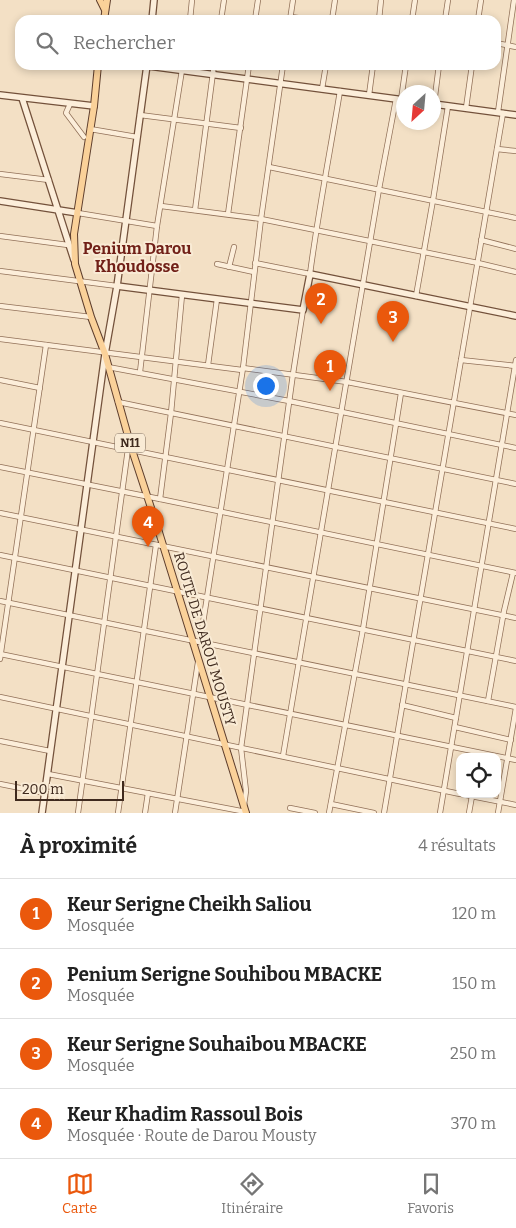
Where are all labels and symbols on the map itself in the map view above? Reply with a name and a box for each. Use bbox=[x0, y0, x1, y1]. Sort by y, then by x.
north arrow bbox=[396, 85, 441, 130]
district label: Penium Darou Khoudosse bbox=[83, 239, 191, 276]
pin: 2 bbox=[305, 283, 337, 324]
pin: 3 bbox=[377, 301, 409, 342]
pin: 1 bbox=[314, 350, 346, 391]
your location bbox=[253, 373, 279, 399]
road number: N11 bbox=[115, 433, 145, 452]
pin: 4 bbox=[132, 506, 164, 547]
street label: ROUTE DE DAROU MOUSTY bbox=[170, 550, 239, 728]
scale bar bbox=[15, 778, 124, 801]

